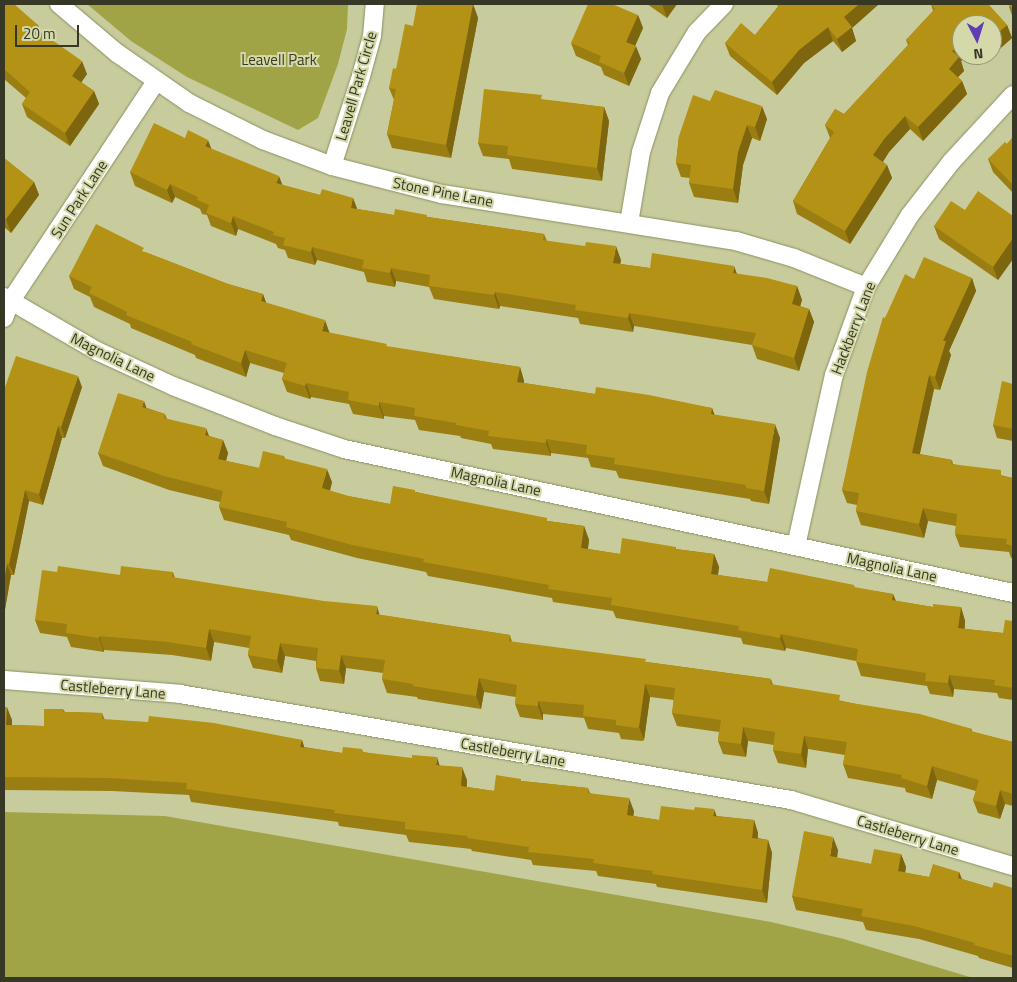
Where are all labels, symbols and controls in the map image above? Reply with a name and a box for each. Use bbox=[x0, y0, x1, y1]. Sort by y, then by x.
scale bar bbox=[18, 15, 81, 47]
north arrow bbox=[952, 15, 1002, 65]
text: 20 m bbox=[23, 22, 56, 45]
street label: Leavell Park Circle bbox=[332, 29, 380, 143]
text: N bbox=[973, 44, 984, 65]
park label: Leavell Park bbox=[241, 51, 317, 69]
street label: Sun Park Lane bbox=[47, 156, 111, 242]
street label: Stone Pine Lane bbox=[391, 173, 495, 211]
street label: Hackberry Lane bbox=[827, 279, 879, 377]
street label: Magnolia Lane bbox=[68, 329, 158, 385]
street label: Magnolia Lane bbox=[449, 463, 543, 499]
street label: Magnolia Lane bbox=[845, 549, 939, 585]
street label: Castleberry Lane bbox=[60, 675, 166, 703]
street label: Castleberry Lane bbox=[459, 734, 567, 770]
street label: Castleberry Lane bbox=[855, 811, 961, 859]

